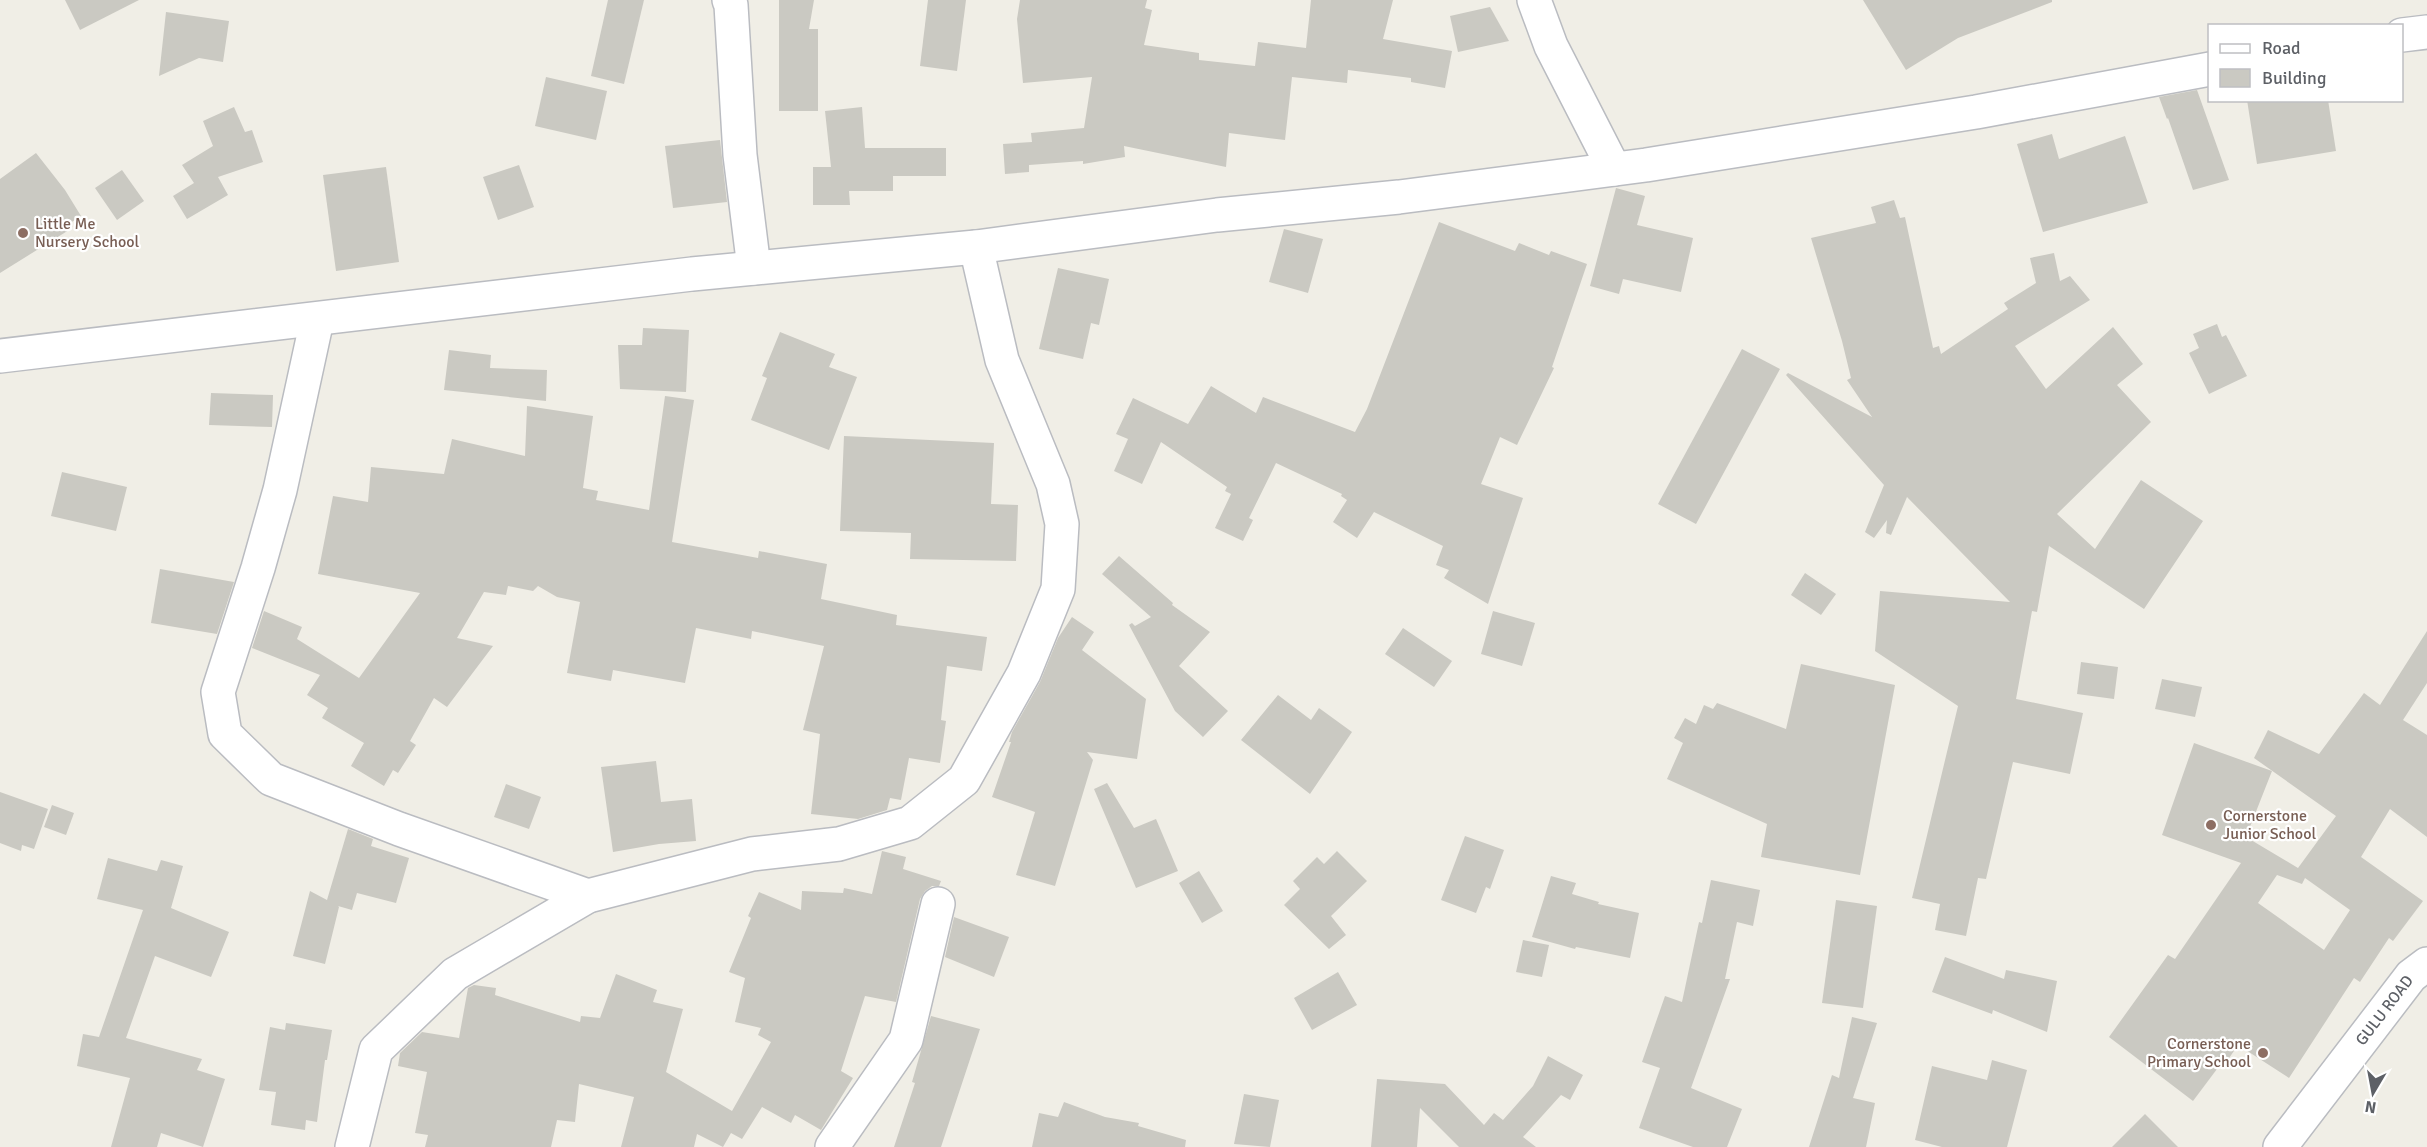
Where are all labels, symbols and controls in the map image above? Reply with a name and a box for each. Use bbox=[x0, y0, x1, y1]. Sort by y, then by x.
legend bbox=[2208, 24, 2403, 102]
text: Road bbox=[2262, 37, 2301, 59]
text: Building bbox=[2262, 67, 2326, 89]
place label: Little Me Nursery School bbox=[35, 214, 140, 252]
marker: Little Me Nursery School bbox=[16, 226, 30, 240]
place label: Cornerstone Junior School bbox=[2223, 806, 2317, 844]
marker: Cornerstone Junior School bbox=[2204, 818, 2218, 832]
street label: GULU ROAD bbox=[2351, 971, 2418, 1050]
place label: Cornerstone Primary School bbox=[2147, 1034, 2251, 1072]
marker: Cornerstone Primary School bbox=[2256, 1046, 2270, 1060]
north arrow bbox=[2343, 1063, 2403, 1123]
text: N bbox=[2363, 1096, 2378, 1118]

